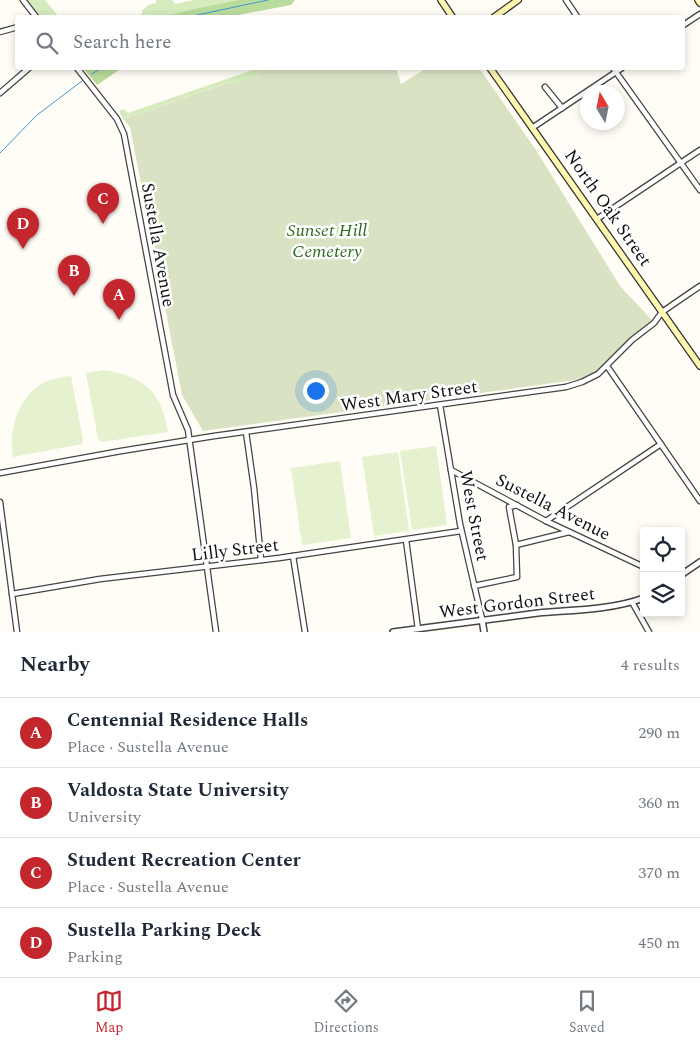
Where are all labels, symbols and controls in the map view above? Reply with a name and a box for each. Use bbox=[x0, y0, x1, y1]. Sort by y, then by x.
search box bbox=[15, 15, 685, 70]
text: Search here bbox=[73, 28, 172, 57]
icon: search bbox=[33, 29, 61, 57]
north arrow bbox=[580, 85, 625, 130]
street label: North Oak Street bbox=[557, 144, 659, 272]
street label: Sustella Avenue bbox=[134, 181, 182, 309]
pin: C bbox=[87, 183, 119, 224]
pin: D bbox=[7, 208, 39, 249]
park label: Sunset Hill Cemetery bbox=[287, 217, 367, 265]
pin: B bbox=[58, 255, 90, 296]
pin: A bbox=[103, 279, 135, 320]
street label: West Mary Street bbox=[339, 373, 479, 419]
your location bbox=[303, 378, 329, 404]
street label: Sustella Avenue bbox=[491, 466, 615, 548]
street label: West Street bbox=[452, 468, 496, 564]
map controls bbox=[640, 527, 685, 617]
button: locate bbox=[640, 527, 685, 572]
street label: Lilly Street bbox=[190, 531, 280, 569]
button: layers bbox=[640, 572, 685, 617]
street label: West Gordon Street bbox=[437, 580, 597, 626]
text: Nearby bbox=[20, 649, 90, 681]
text: 4 results bbox=[621, 653, 680, 677]
text: Centennial Residence Halls bbox=[67, 706, 308, 735]
text: A bbox=[30, 721, 42, 745]
text: 290 m bbox=[638, 721, 680, 745]
text: Place · Sustella Avenue bbox=[67, 735, 229, 759]
text: Valdosta State University bbox=[67, 776, 289, 805]
text: B bbox=[30, 791, 42, 815]
text: 360 m bbox=[638, 791, 680, 815]
text: University bbox=[67, 805, 141, 829]
text: Student Recreation Center bbox=[67, 846, 301, 875]
text: C bbox=[30, 861, 42, 885]
text: 370 m bbox=[638, 861, 680, 885]
text: Place · Sustella Avenue bbox=[67, 875, 229, 899]
text: Sustella Parking Deck bbox=[67, 916, 261, 945]
text: D bbox=[30, 931, 42, 955]
text: 450 m bbox=[638, 931, 680, 955]
text: Parking bbox=[67, 945, 123, 969]
tab: Map bbox=[95, 987, 123, 1038]
tab: Directions bbox=[313, 987, 379, 1038]
tab: Saved bbox=[569, 987, 605, 1038]

